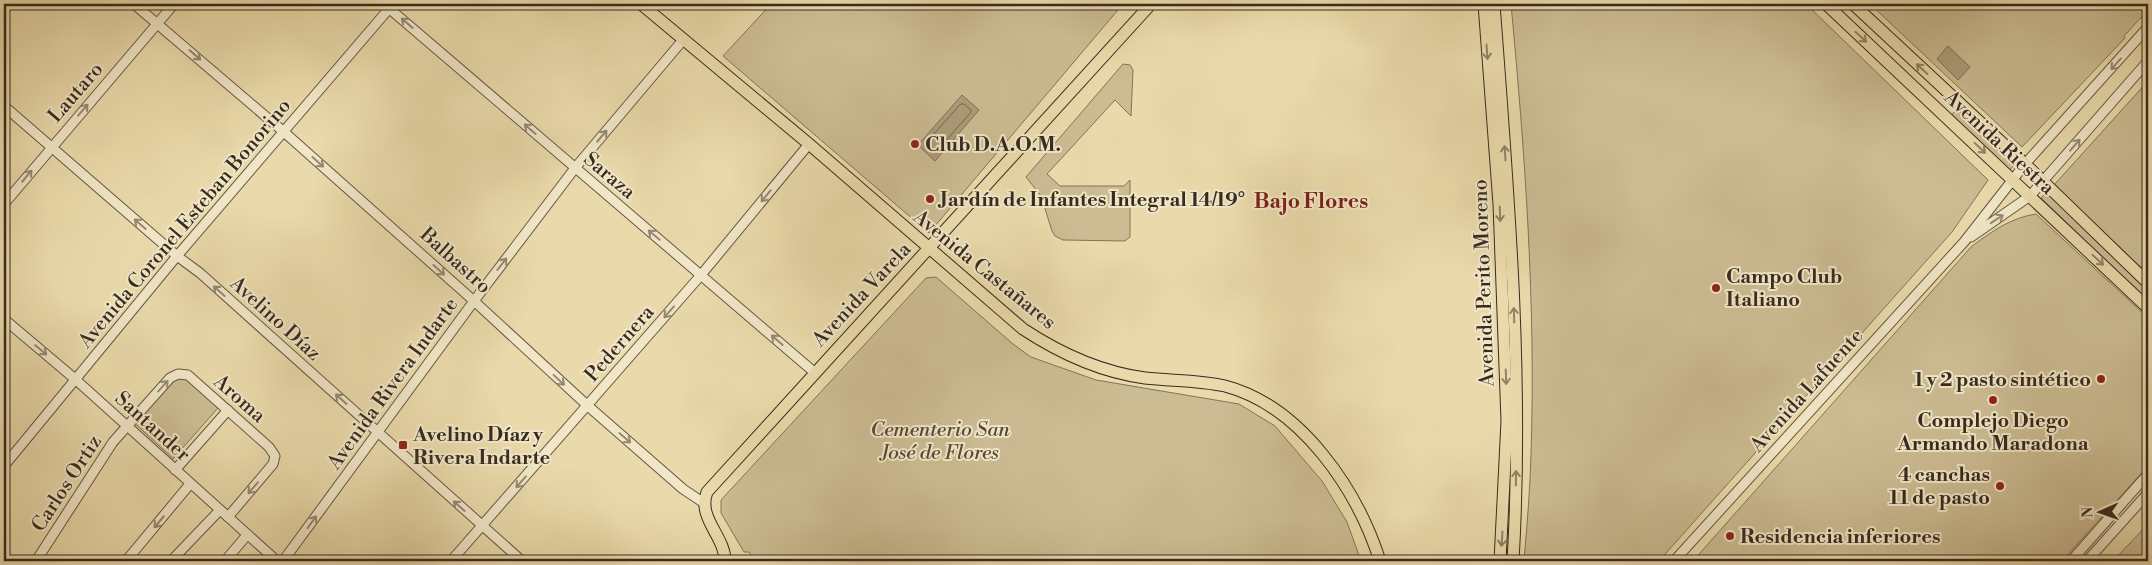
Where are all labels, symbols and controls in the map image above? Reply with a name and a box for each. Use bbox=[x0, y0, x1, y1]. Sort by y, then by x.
one-way arrow bbox=[401, 18, 414, 29]
one-way arrow bbox=[1855, 31, 1868, 43]
one-way arrow bbox=[1483, 44, 1492, 60]
one-way arrow bbox=[188, 50, 201, 61]
one-way arrow bbox=[2110, 57, 2122, 70]
street label: Lautaro bbox=[43, 58, 109, 128]
one-way arrow bbox=[1916, 63, 1928, 75]
street label: Avenida Riestra bbox=[1938, 85, 2060, 201]
street label: Avenida Coronel Esteban Bonorino bbox=[73, 94, 297, 355]
one-way arrow bbox=[77, 104, 89, 117]
one-way arrow bbox=[524, 124, 537, 135]
one-way arrow bbox=[596, 130, 607, 143]
place label: Club D.A.O.M. bbox=[925, 133, 1061, 158]
marker: Club D.A.O.M. bbox=[909, 138, 921, 150]
one-way arrow bbox=[2069, 138, 2080, 151]
one-way arrow bbox=[1973, 142, 1986, 154]
one-way arrow bbox=[1501, 145, 1510, 161]
street label: Saraza bbox=[578, 147, 641, 206]
one-way arrow bbox=[311, 156, 324, 168]
one-way arrow bbox=[22, 169, 33, 182]
street label: Avenida Perito Moreno bbox=[1468, 179, 1501, 388]
place label: Jardín de Infantes Integral 14/19° bbox=[937, 188, 1245, 213]
district label: Bajo Flores bbox=[1254, 189, 1368, 215]
one-way arrow bbox=[760, 190, 771, 203]
marker: Jardín de Infantes Integral 14/19° bbox=[924, 193, 936, 205]
street label: Avenida Castañares bbox=[907, 204, 1060, 335]
one-way arrow bbox=[1495, 206, 1504, 222]
one-way arrow bbox=[1990, 214, 2004, 224]
one-way arrow bbox=[134, 219, 147, 230]
street label: Balbastro bbox=[413, 222, 496, 300]
one-way arrow bbox=[648, 229, 661, 240]
street label: Avenida Varela bbox=[807, 237, 918, 353]
one-way arrow bbox=[2092, 254, 2104, 266]
one-way arrow bbox=[496, 258, 507, 271]
one-way arrow bbox=[433, 264, 446, 276]
place label: Campo Club Italiano bbox=[1726, 265, 1842, 313]
street label: Avelino Díaz bbox=[223, 271, 326, 367]
marker: Campo Club Italiano bbox=[1710, 282, 1722, 294]
one-way arrow bbox=[213, 285, 226, 297]
street label: Avenida Rivera Indarte bbox=[322, 293, 464, 476]
street label: Pedernera bbox=[580, 300, 661, 388]
one-way arrow bbox=[664, 305, 675, 318]
one-way arrow bbox=[1509, 307, 1518, 323]
street label: Avenida Lafuente bbox=[1744, 324, 1869, 459]
one-way arrow bbox=[771, 335, 784, 346]
one-way arrow bbox=[34, 345, 47, 356]
place label: 1 y 2 pasto sintético bbox=[1914, 368, 2091, 393]
street label: Aroma bbox=[207, 369, 271, 429]
one-way arrow bbox=[1501, 369, 1510, 385]
one-way arrow bbox=[552, 373, 565, 385]
marker: 1 y 2 pasto sintético bbox=[2095, 373, 2107, 385]
one-way arrow bbox=[157, 379, 169, 392]
street label: Santander bbox=[109, 387, 195, 468]
one-way arrow bbox=[334, 393, 347, 405]
marker: Complejo Diego Armando Maradona bbox=[1987, 394, 1999, 406]
place label: Complejo Diego Armando Maradona bbox=[1896, 409, 2089, 457]
park label: Cementerio San José de Flores bbox=[870, 418, 1010, 466]
place label: Avelino Díaz y Rivera Indarte bbox=[412, 423, 551, 471]
street label: Carlos Ortiz bbox=[27, 431, 108, 537]
one-way arrow bbox=[618, 432, 631, 444]
marker: Avelino Díaz y Rivera Indarte bbox=[397, 439, 409, 451]
place label: 4 canchas 11 de pasto bbox=[1889, 463, 1990, 511]
one-way arrow bbox=[1512, 470, 1521, 486]
one-way arrow bbox=[515, 476, 527, 489]
marker: 4 canchas 11 de pasto bbox=[1994, 480, 2006, 492]
one-way arrow bbox=[248, 481, 259, 494]
north arrow bbox=[2074, 488, 2124, 538]
one-way arrow bbox=[453, 500, 466, 512]
text: N bbox=[2079, 507, 2097, 518]
one-way arrow bbox=[153, 515, 165, 528]
one-way arrow bbox=[307, 515, 317, 529]
place label: Residencia inferiores bbox=[1740, 525, 1941, 550]
marker: Residencia inferiores bbox=[1724, 530, 1736, 542]
one-way arrow bbox=[1497, 531, 1507, 547]

